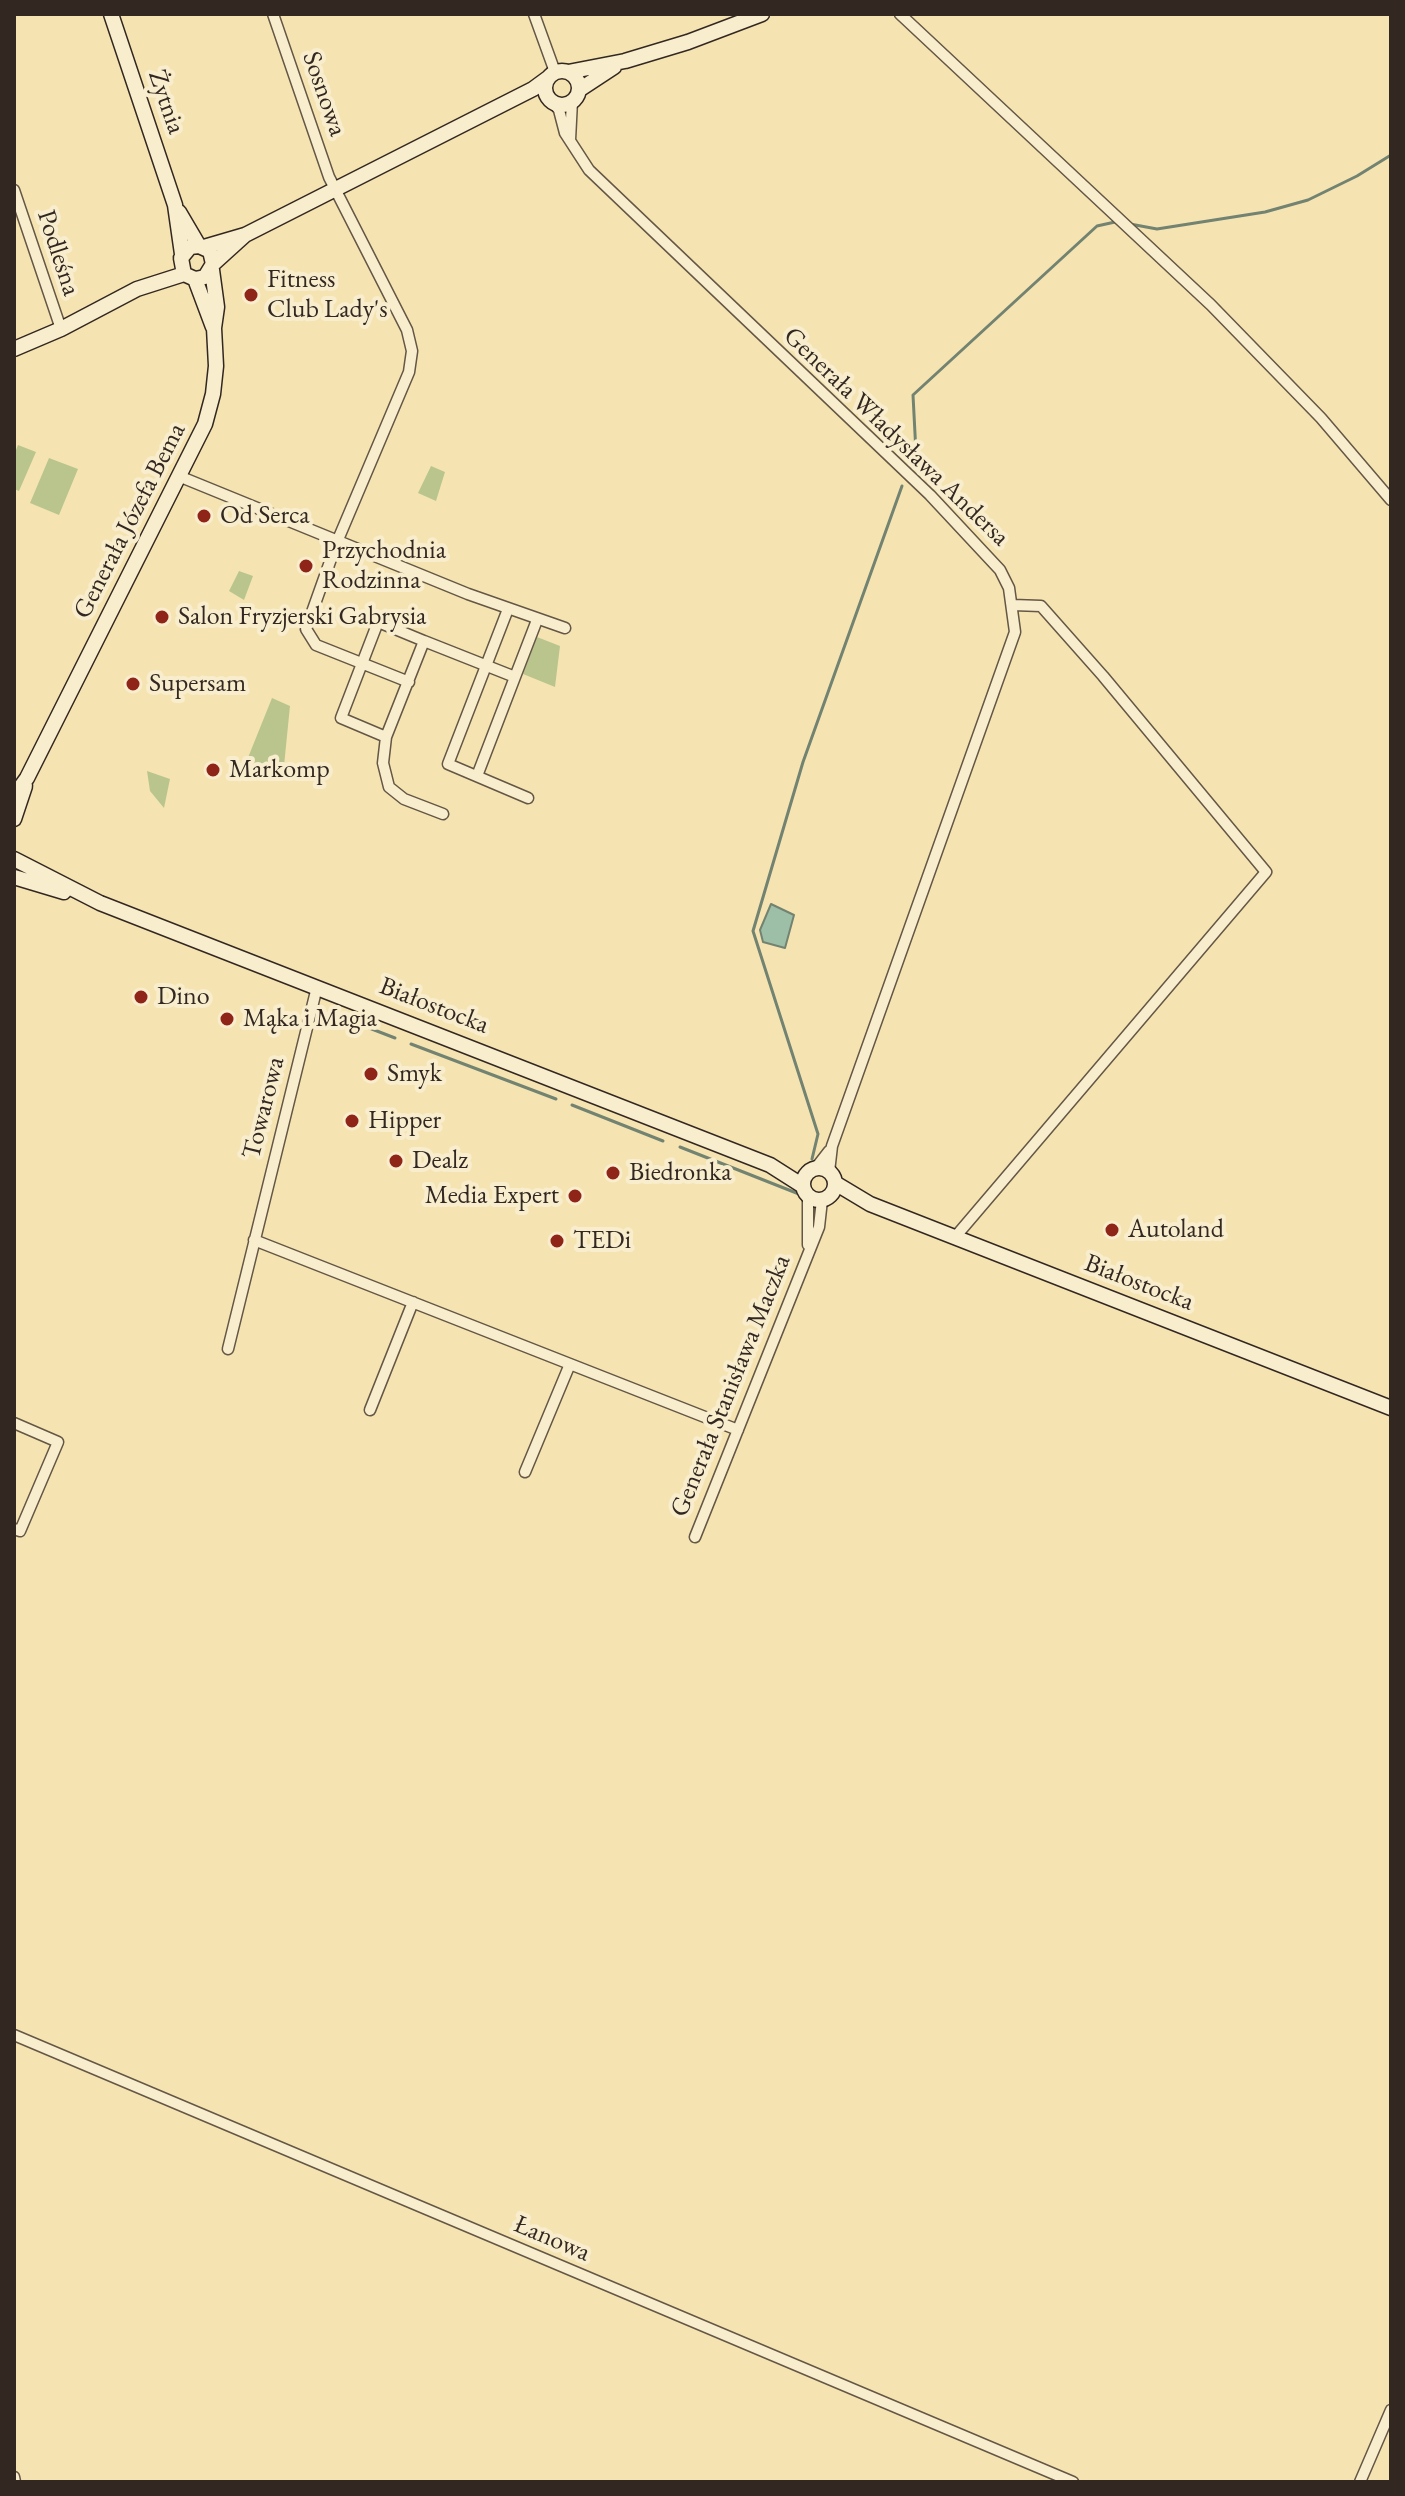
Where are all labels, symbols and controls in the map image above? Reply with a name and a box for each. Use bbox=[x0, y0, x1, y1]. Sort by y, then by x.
street label: Sosnowa bbox=[295, 48, 353, 140]
street label: Żytnia bbox=[141, 66, 191, 138]
street label: Podleśna bbox=[30, 206, 86, 300]
place label: Fitness Club Lady's bbox=[267, 264, 388, 326]
marker: Fitness Club Lady's bbox=[242, 286, 260, 304]
street label: Generała Władysława Andersa bbox=[777, 321, 1015, 553]
street label: Generała Józefa Bema bbox=[67, 418, 193, 624]
place label: Od Serca bbox=[220, 500, 310, 532]
marker: Od Serca bbox=[195, 507, 213, 525]
place label: Przychodnia Rodzinna bbox=[322, 535, 446, 596]
marker: Przychodnia Rodzinna bbox=[297, 557, 315, 575]
place label: Salon Fryzjerski Gabrysia bbox=[178, 601, 426, 633]
marker: Salon Fryzjerski Gabrysia bbox=[153, 608, 171, 626]
place label: Supersam bbox=[149, 668, 246, 700]
marker: Supersam bbox=[124, 675, 142, 693]
place label: Markomp bbox=[229, 754, 330, 786]
marker: Markomp bbox=[204, 761, 222, 779]
street label: Białostocka bbox=[375, 971, 493, 1041]
place label: Dino bbox=[157, 981, 210, 1013]
marker: Dino bbox=[132, 988, 150, 1006]
place label: Mąka i Magia bbox=[243, 1003, 377, 1035]
marker: Mąka i Magia bbox=[218, 1010, 236, 1028]
street label: Towarowa bbox=[236, 1054, 292, 1162]
place label: Smyk bbox=[387, 1058, 442, 1090]
marker: Smyk bbox=[362, 1065, 380, 1083]
place label: Hipper bbox=[368, 1105, 441, 1137]
marker: Hipper bbox=[343, 1112, 361, 1130]
place label: Dealz bbox=[412, 1145, 468, 1177]
marker: Dealz bbox=[387, 1152, 405, 1170]
place label: Biedronka bbox=[629, 1157, 732, 1189]
marker: Biedronka bbox=[604, 1164, 622, 1182]
place label: Media Expert bbox=[425, 1180, 559, 1212]
marker: Media Expert bbox=[566, 1187, 584, 1205]
place label: Autoland bbox=[1128, 1214, 1224, 1246]
marker: Autoland bbox=[1103, 1221, 1121, 1239]
place label: TEDi bbox=[573, 1225, 631, 1257]
marker: TEDi bbox=[548, 1232, 566, 1250]
street label: Białostocka bbox=[1080, 1248, 1198, 1318]
street label: Generała Stanisława Maczka bbox=[664, 1250, 798, 1522]
street label: Łanowa bbox=[509, 2209, 595, 2269]

